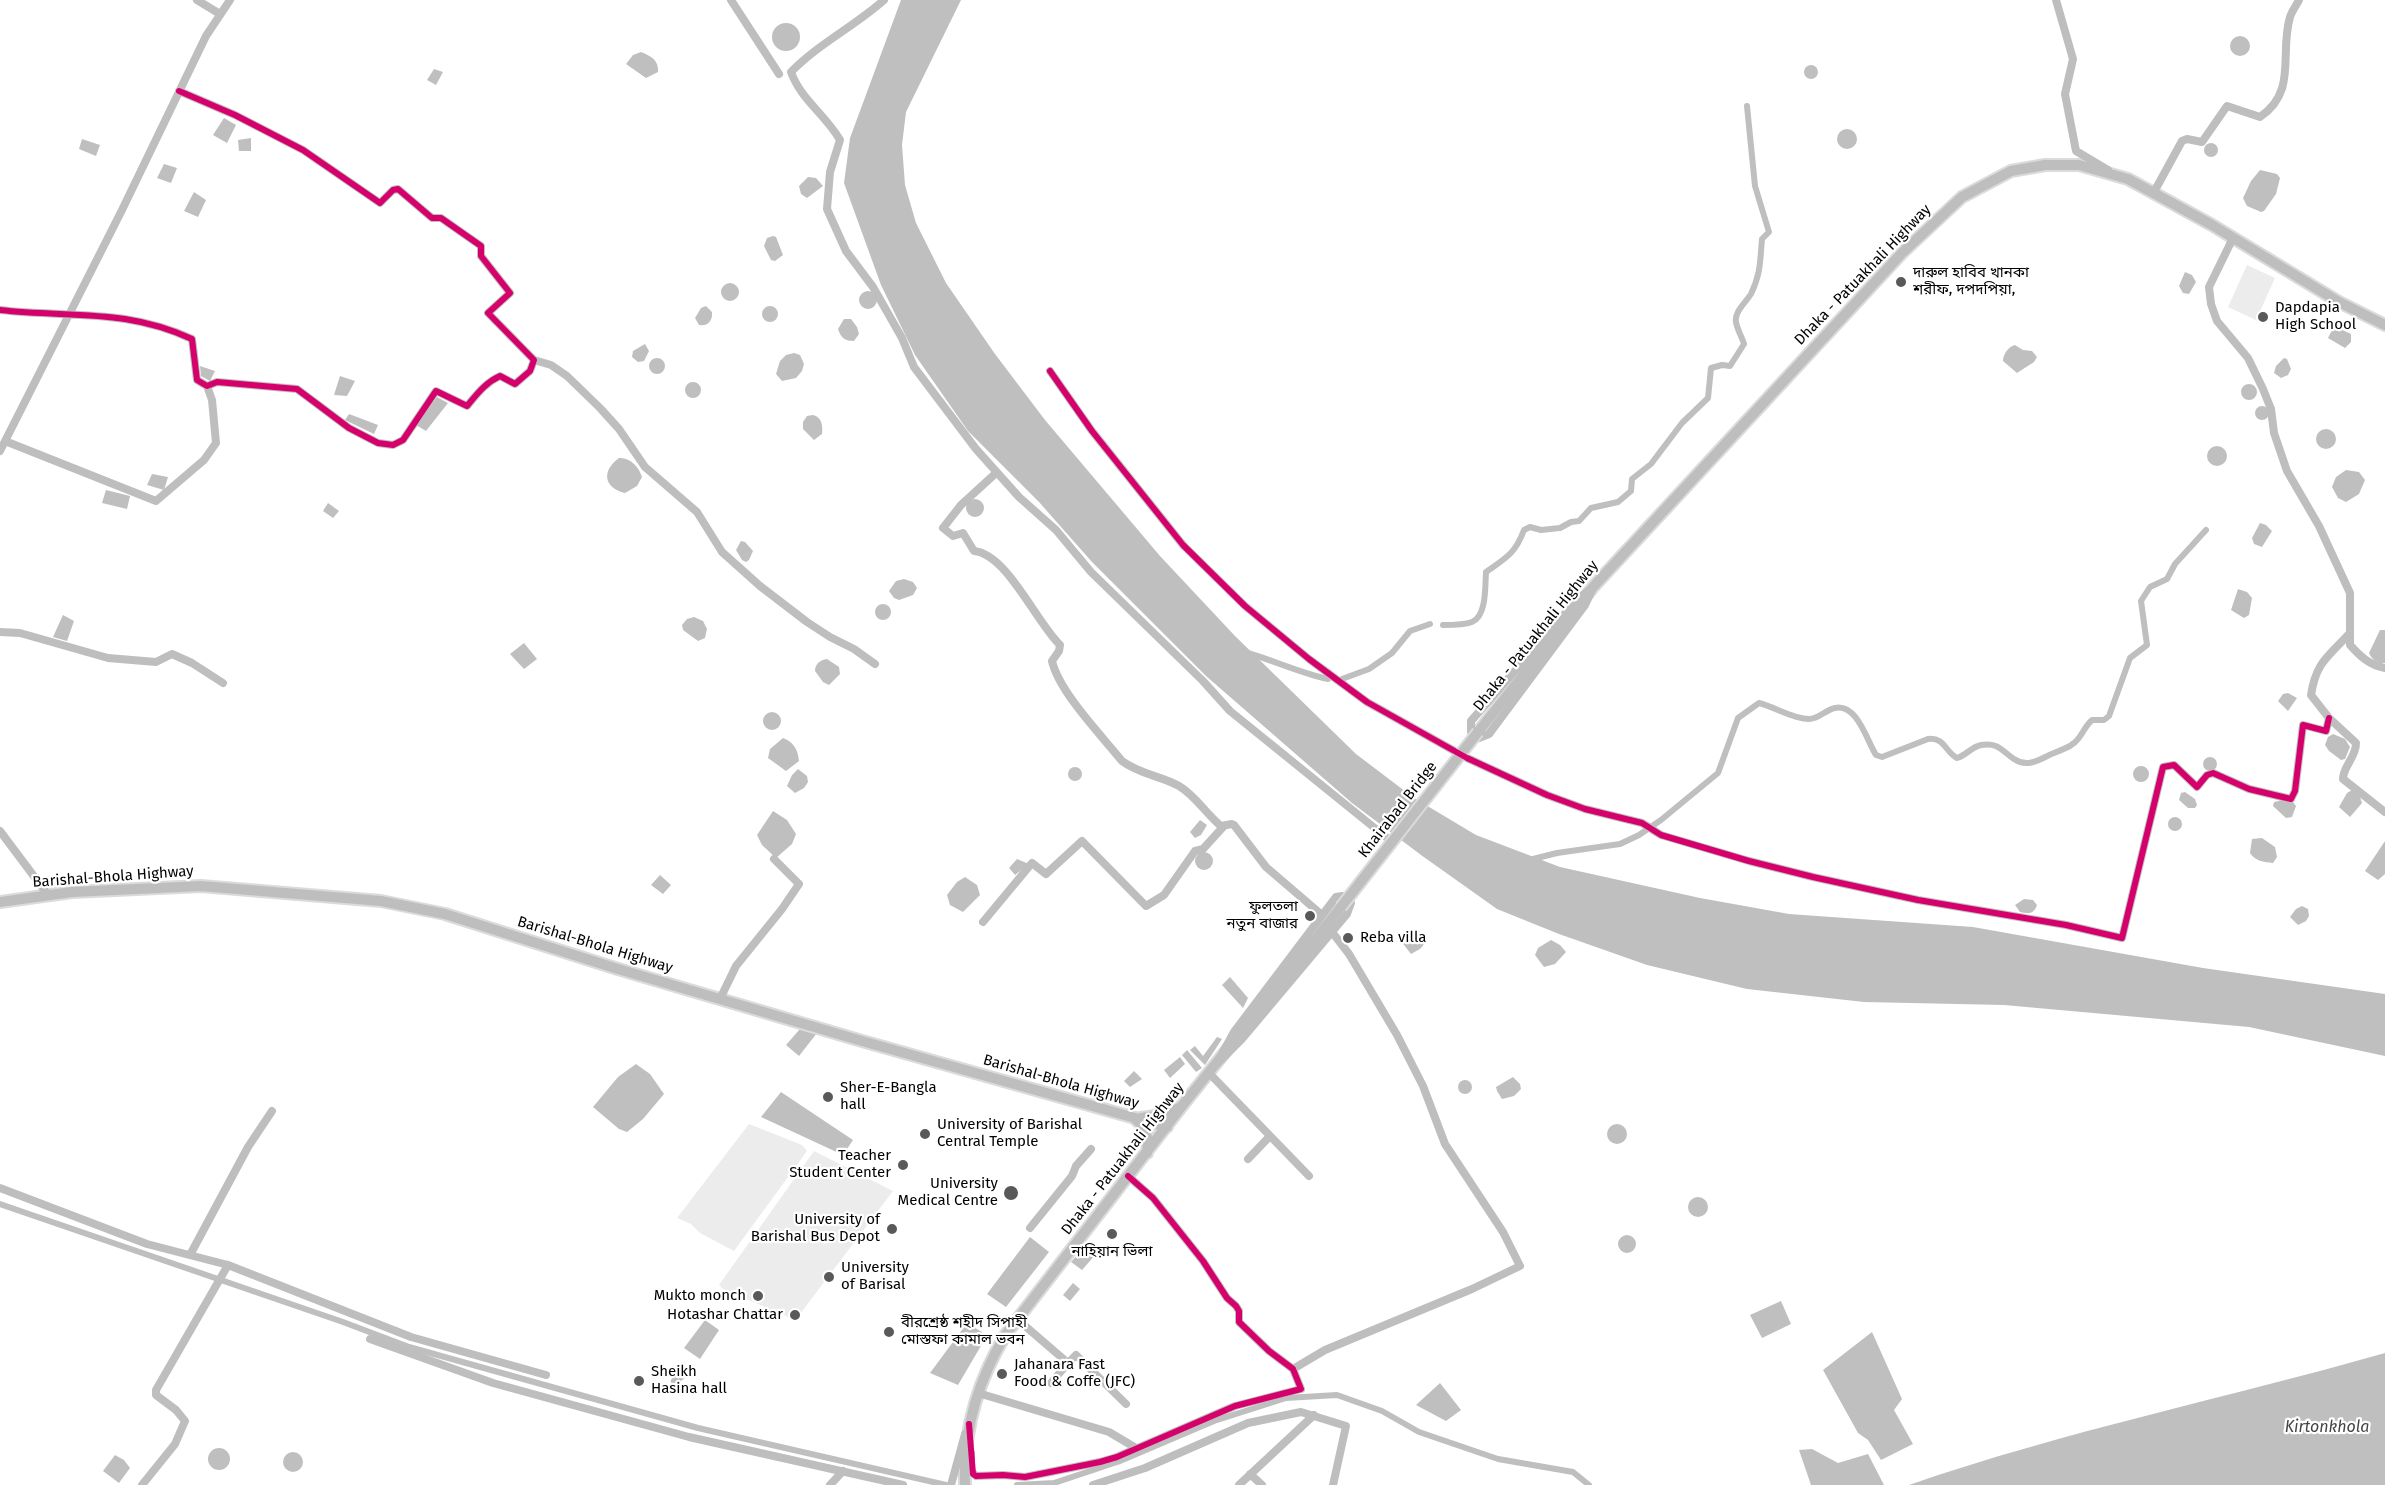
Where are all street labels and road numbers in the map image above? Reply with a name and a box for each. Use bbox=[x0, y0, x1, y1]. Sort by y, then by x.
street label: Dhaka - Patuakhali Highway bbox=[1791, 201, 1935, 349]
street label: Dhaka - Patuakhali Highway bbox=[1470, 557, 1602, 715]
street label: Khairabad Bridge bbox=[1355, 758, 1441, 862]
street label: Barishal-Bhola Highway bbox=[32, 862, 194, 892]
street label: Barishal-Bhola Highway bbox=[515, 913, 675, 977]
street label: Barishal-Bhola Highway bbox=[981, 1051, 1141, 1113]
street label: Dhaka - Patuakhali Highway bbox=[1058, 1079, 1188, 1239]

